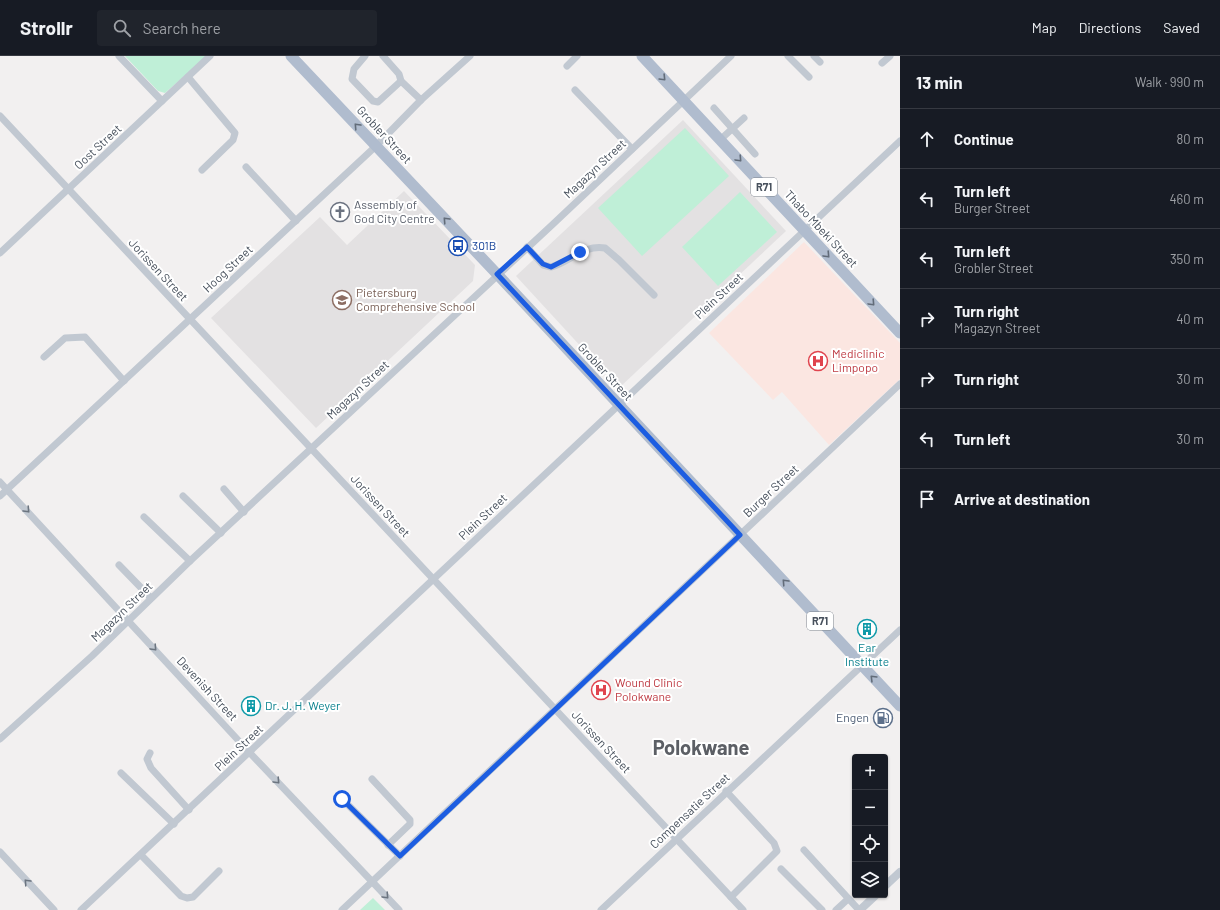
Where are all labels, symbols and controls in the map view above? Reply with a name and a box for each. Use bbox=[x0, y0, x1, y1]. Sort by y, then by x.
search box bbox=[97, 10, 377, 46]
text: Strollr bbox=[20, 16, 73, 39]
icon: search bbox=[111, 17, 133, 39]
text: Search here bbox=[143, 19, 221, 37]
text: Map bbox=[1032, 19, 1057, 36]
text: Directions bbox=[1079, 19, 1141, 36]
text: Saved bbox=[1163, 19, 1200, 36]
text: 13 min bbox=[916, 72, 962, 92]
one-way arrow bbox=[658, 73, 666, 81]
text: Walk · 990 m bbox=[1135, 74, 1204, 90]
street label: Grobler Street bbox=[355, 103, 415, 166]
street label: Oost Street bbox=[71, 121, 124, 172]
one-way arrow bbox=[354, 123, 361, 130]
icon: ahead bbox=[916, 128, 938, 150]
text: Continue bbox=[954, 130, 1014, 148]
text: 80 m bbox=[1177, 131, 1204, 147]
street label: Magazyn Street bbox=[560, 136, 628, 201]
one-way arrow bbox=[734, 154, 742, 162]
road number: R71 bbox=[751, 178, 777, 196]
text: Turn left bbox=[954, 182, 1010, 200]
street label: Thabo Mbeki Street bbox=[782, 187, 861, 270]
icon: left bbox=[916, 188, 938, 210]
text: 460 m bbox=[1169, 191, 1204, 207]
place label: Assembly of God City Centre bbox=[354, 197, 435, 225]
text: Burger Street bbox=[954, 200, 1030, 216]
church icon: Assembly of God City Centre bbox=[329, 201, 351, 223]
one-way arrow bbox=[443, 217, 451, 225]
street label: Jorissen Street bbox=[126, 235, 191, 303]
bus stop icon: 301B bbox=[447, 235, 469, 257]
place label: 301B bbox=[472, 238, 496, 252]
street label: Hoog Street bbox=[200, 242, 255, 295]
text: Turn left bbox=[954, 242, 1010, 260]
route end bbox=[571, 243, 589, 261]
icon: left bbox=[916, 248, 938, 270]
one-way arrow bbox=[822, 250, 830, 258]
text: 350 m bbox=[1170, 251, 1204, 267]
text: Grobler Street bbox=[954, 260, 1034, 276]
street label: Plein Street bbox=[691, 269, 745, 321]
place label: Pietersburg Comprehensive School bbox=[356, 285, 475, 313]
school or university icon: Pietersburg Comprehensive School bbox=[331, 289, 353, 311]
one-way arrow bbox=[867, 298, 874, 305]
text: Turn right bbox=[954, 302, 1019, 320]
icon: right bbox=[916, 308, 938, 330]
text: 40 m bbox=[1176, 311, 1204, 327]
text: Magazyn Street bbox=[954, 320, 1040, 336]
street label: Grobler Street bbox=[576, 340, 636, 403]
place label: Mediclinic Limpopo bbox=[832, 346, 884, 374]
hospital icon: Mediclinic Limpopo bbox=[807, 350, 829, 372]
street label: Magazyn Street bbox=[323, 357, 391, 422]
icon: right bbox=[916, 368, 938, 390]
text: Turn right bbox=[954, 370, 1019, 388]
text: 30 m bbox=[1177, 371, 1204, 387]
icon: left bbox=[916, 428, 938, 450]
text: Turn left bbox=[954, 430, 1010, 448]
text: 30 m bbox=[1177, 431, 1204, 447]
street label: Burger Street bbox=[740, 461, 801, 519]
street label: Jorissen Street bbox=[348, 471, 413, 539]
icon: arrive bbox=[916, 488, 938, 510]
street label: Plein Street bbox=[455, 490, 509, 542]
text: Arrive at destination bbox=[954, 490, 1090, 508]
one-way arrow bbox=[22, 505, 29, 513]
street label: Magazyn Street bbox=[88, 579, 155, 644]
one-way arrow bbox=[782, 579, 790, 587]
road number: R71 bbox=[807, 612, 833, 630]
building icon: Ear Institute bbox=[856, 618, 878, 640]
place label: Ear Institute bbox=[845, 640, 889, 668]
one-way arrow bbox=[149, 643, 157, 651]
street label: Devenish Street bbox=[174, 653, 241, 723]
place label: Wound Clinic Polokwane bbox=[615, 675, 682, 703]
one-way arrow bbox=[870, 675, 878, 683]
hospital icon: Wound Clinic Polokwane bbox=[590, 679, 612, 701]
building icon: Dr. J. H. Weyer bbox=[240, 695, 262, 717]
place label: Dr. J. H. Weyer bbox=[265, 698, 341, 712]
street label: Jorissen Street bbox=[569, 707, 634, 775]
fuel station icon: Engen bbox=[872, 707, 894, 729]
place label: Engen bbox=[836, 710, 869, 724]
street label: Plein Street bbox=[211, 721, 265, 773]
district label: Polokwane bbox=[653, 735, 749, 759]
map controls bbox=[852, 754, 888, 898]
button: + bbox=[852, 754, 888, 790]
street label: Compensatie Street bbox=[647, 770, 732, 851]
one-way arrow bbox=[272, 776, 280, 784]
route start bbox=[333, 790, 351, 808]
button: − bbox=[852, 790, 888, 826]
button: locate bbox=[852, 826, 888, 862]
button: layers bbox=[852, 862, 888, 898]
one-way arrow bbox=[25, 879, 32, 886]
one-way arrow bbox=[381, 891, 388, 899]

